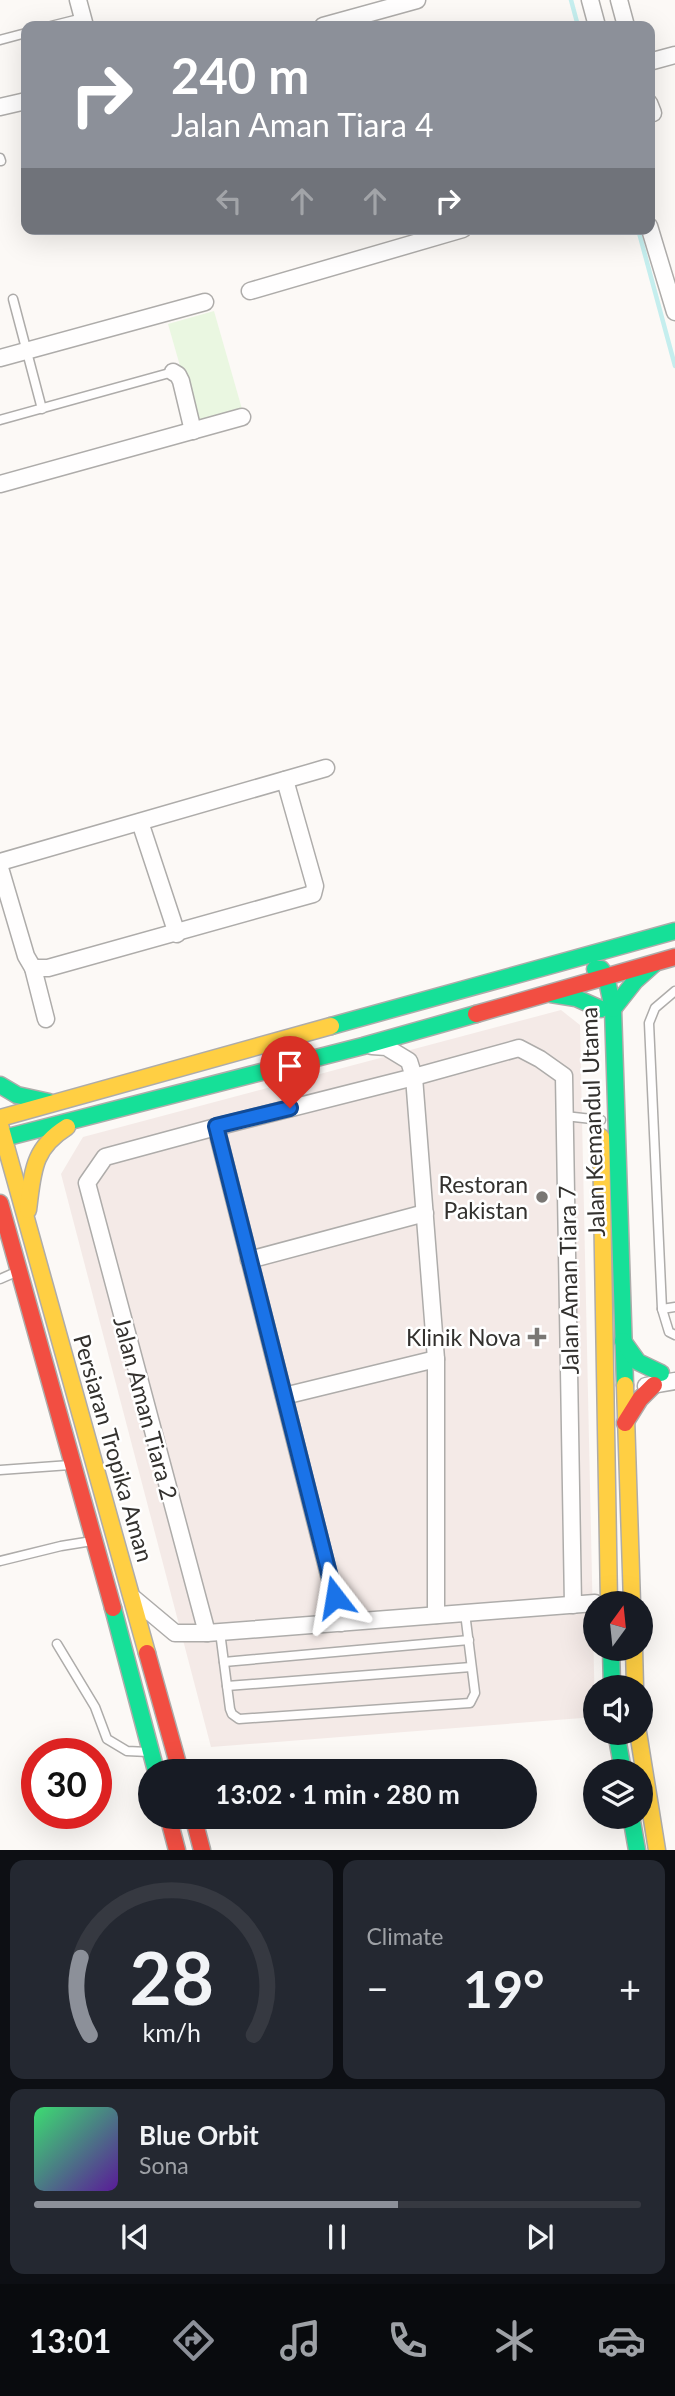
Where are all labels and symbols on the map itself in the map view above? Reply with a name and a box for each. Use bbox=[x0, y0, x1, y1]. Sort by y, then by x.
street label: Jalan Kemandul Utama bbox=[574, 1007, 610, 1237]
pin bbox=[260, 1036, 320, 1108]
place label: Restoran Pakistan bbox=[439, 1170, 528, 1224]
street label: Jalan Aman Tiara 7 bbox=[552, 1185, 584, 1375]
marker: Restoran Pakistan bbox=[534, 1189, 550, 1205]
street label: Jalan Aman Tiara 2 bbox=[108, 1313, 184, 1503]
place label: Klinik Nova bbox=[406, 1323, 521, 1351]
marker: Klinik Nova bbox=[527, 1327, 547, 1347]
street label: Persiaran Tropika Aman bbox=[68, 1331, 160, 1565]
position arrow bbox=[298, 1560, 372, 1634]
north arrow bbox=[583, 1591, 653, 1661]
speed limit sign: 30 bbox=[21, 1738, 112, 1829]

